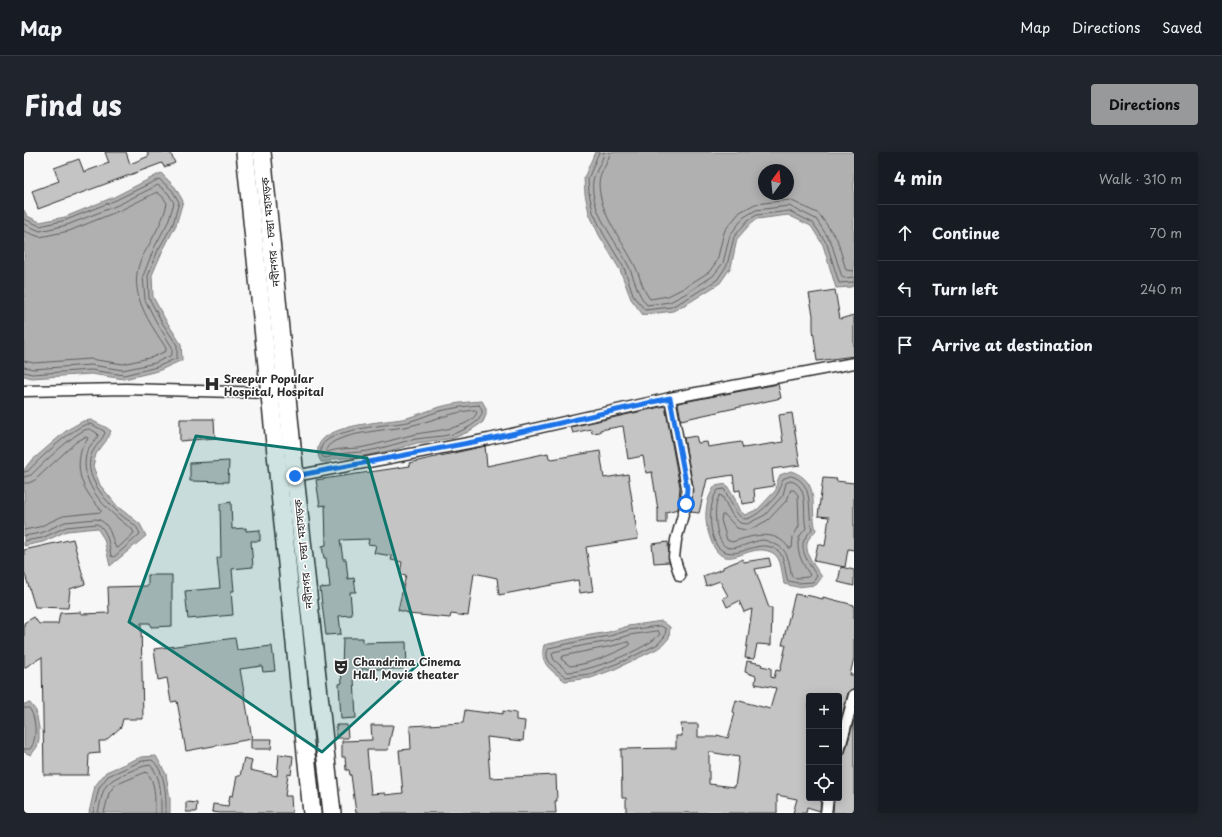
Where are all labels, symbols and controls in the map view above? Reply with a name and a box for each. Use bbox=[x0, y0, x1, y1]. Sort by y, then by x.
text: Map bbox=[20, 14, 62, 42]
text: Map bbox=[1020, 17, 1050, 38]
text: Directions bbox=[1072, 17, 1140, 38]
text: Saved bbox=[1162, 17, 1202, 38]
text: Find us bbox=[24, 83, 122, 126]
button: Directions bbox=[1091, 84, 1198, 125]
north arrow bbox=[758, 164, 794, 200]
text: 4 min bbox=[894, 165, 942, 191]
text: Walk · 310 m bbox=[1099, 169, 1182, 188]
street label: নবীনগর - চন্দ্রা মহাসড়ক bbox=[256, 176, 284, 289]
text: Continue bbox=[932, 221, 1000, 244]
icon: ahead bbox=[894, 222, 916, 244]
text: 70 m bbox=[1149, 223, 1182, 242]
text: Turn left bbox=[932, 277, 998, 300]
icon: left bbox=[894, 278, 916, 300]
text: 240 m bbox=[1140, 279, 1182, 298]
text: Arrive at destination bbox=[932, 333, 1093, 356]
icon: arrive bbox=[894, 334, 916, 356]
place label: Sreepur Popular Hospital, Hospital bbox=[224, 370, 324, 400]
hospital icon: Sreepur Popular Hospital, Hospital bbox=[203, 375, 221, 393]
route end bbox=[286, 467, 304, 485]
route start bbox=[677, 495, 695, 513]
street label: নবীনগর - চন্দ্রা মহাসড়ক bbox=[289, 498, 317, 611]
place label: Chandrima Cinema Hall, Movie theater bbox=[353, 653, 461, 683]
theatre icon: Chandrima Cinema Hall, Movie theater bbox=[332, 658, 350, 676]
map controls bbox=[806, 693, 842, 801]
button: + bbox=[806, 693, 842, 729]
button: − bbox=[806, 729, 842, 765]
button: locate bbox=[806, 765, 842, 801]

